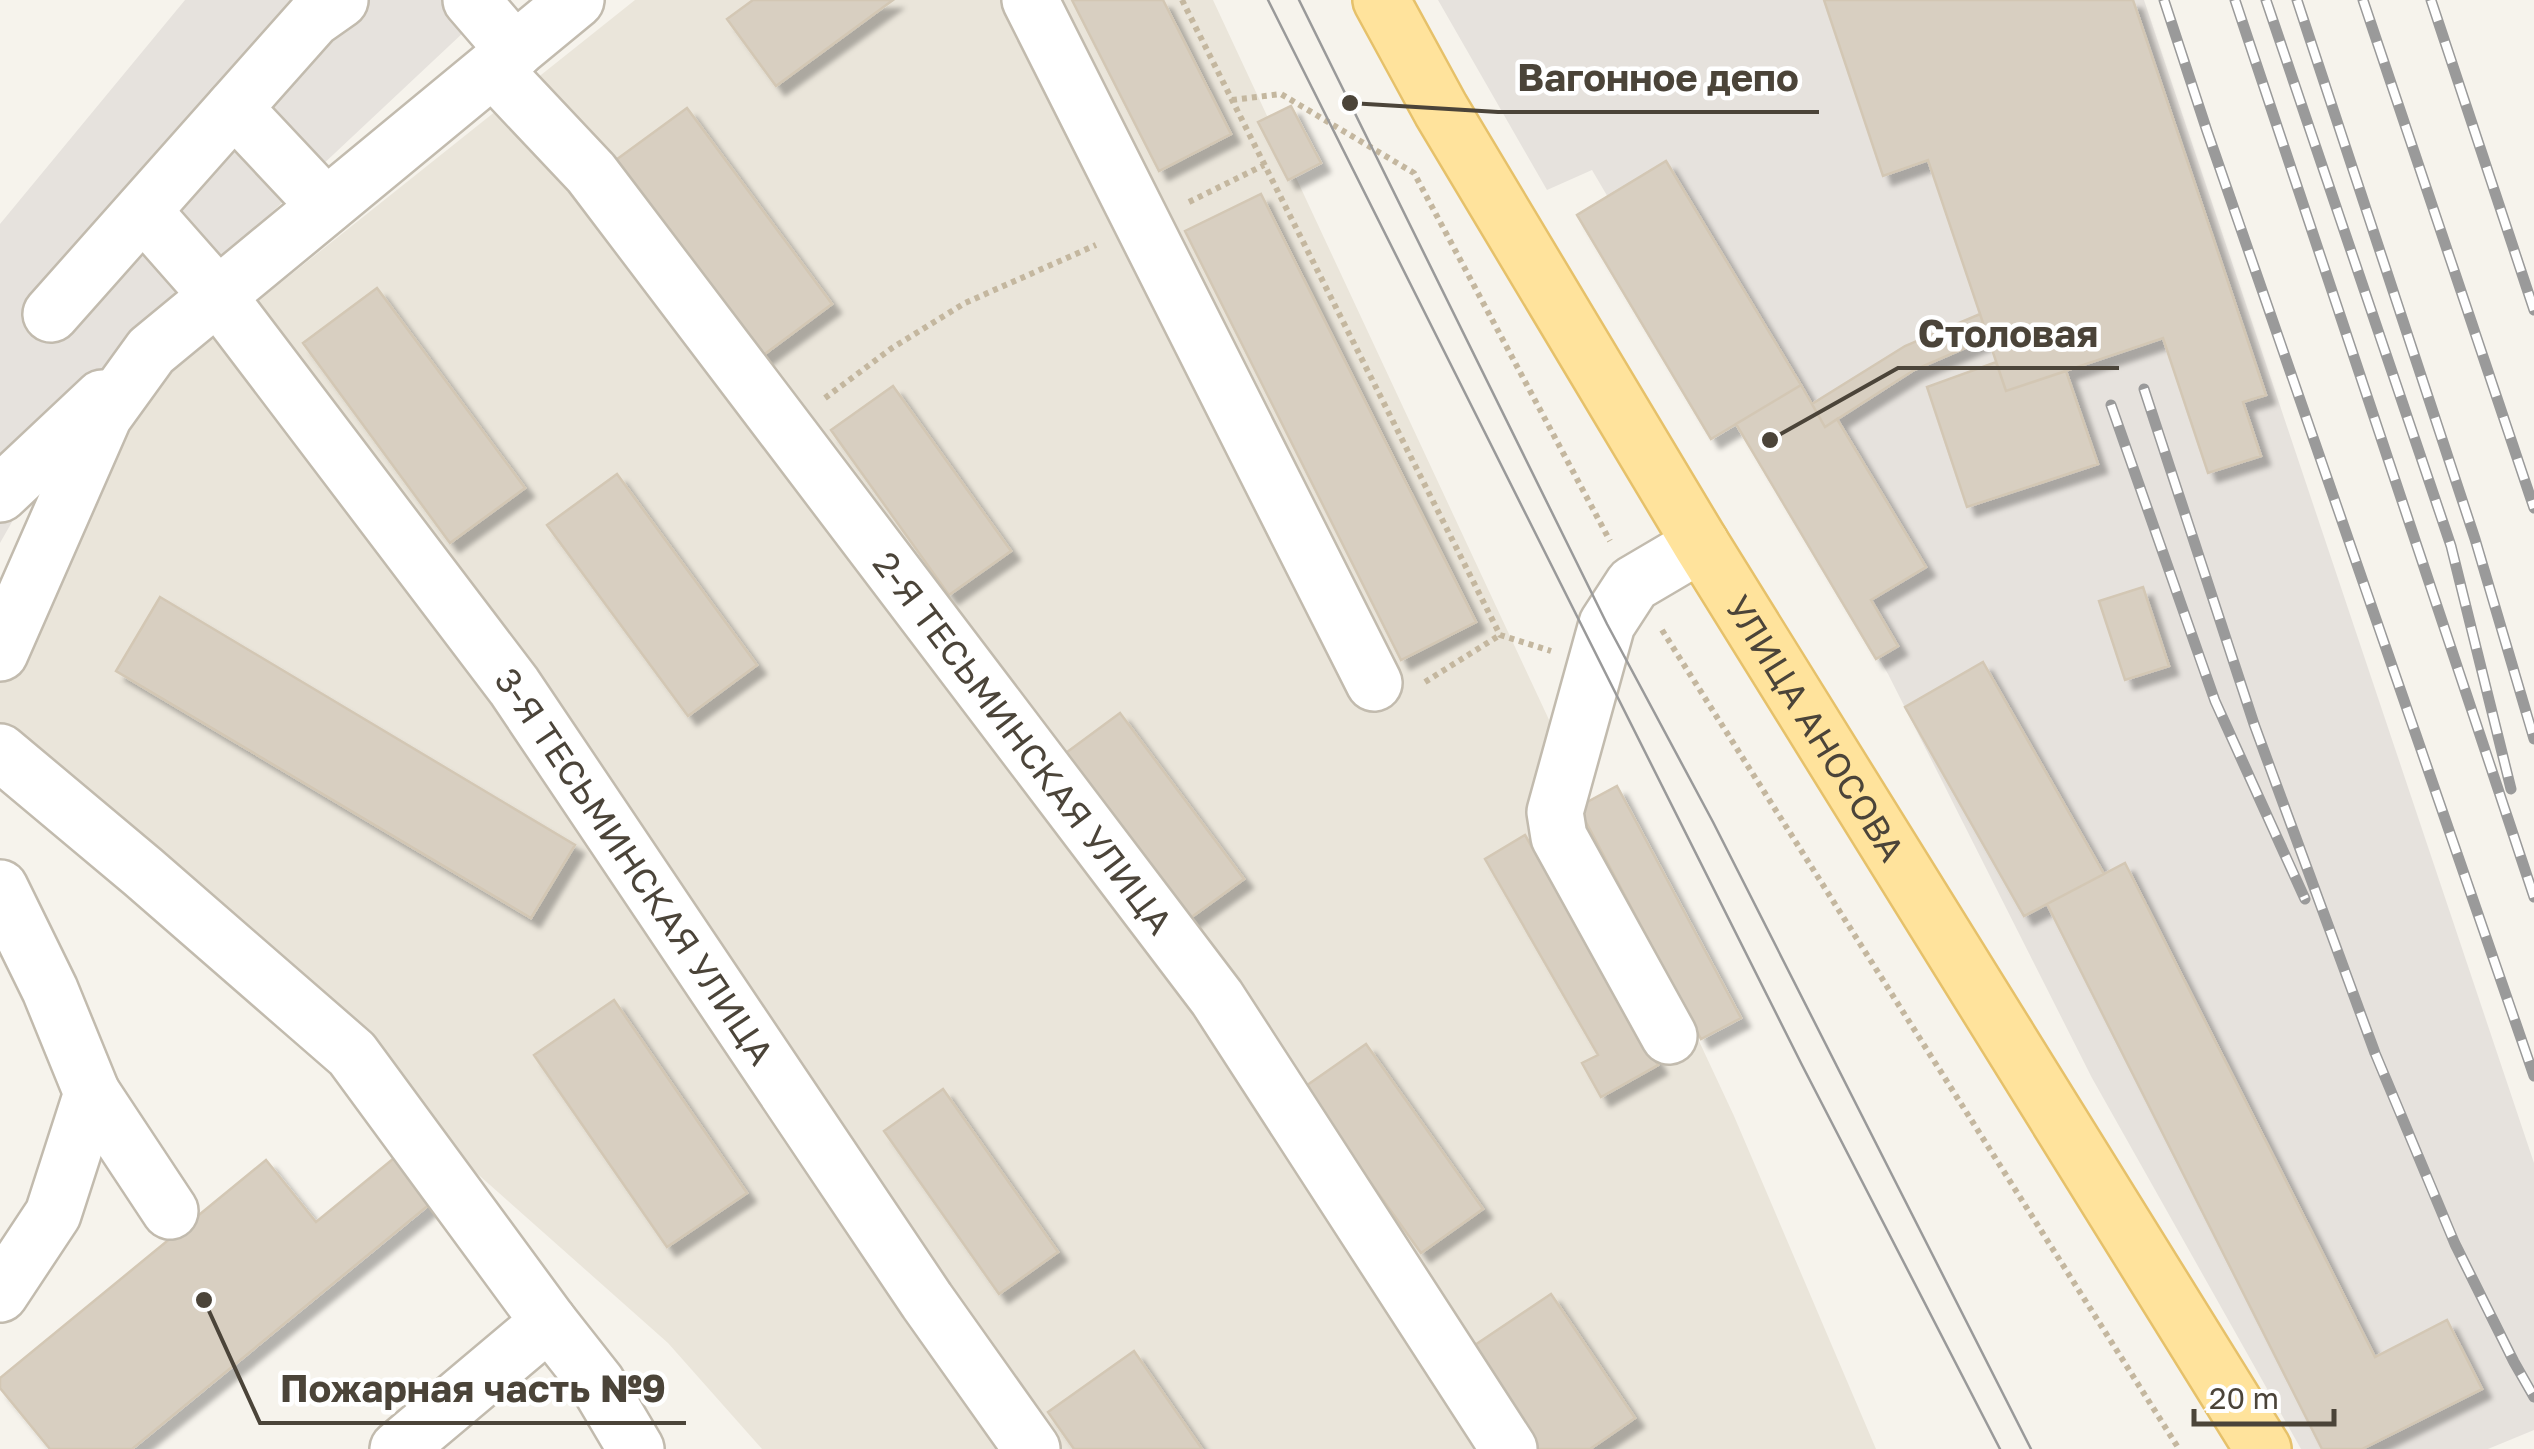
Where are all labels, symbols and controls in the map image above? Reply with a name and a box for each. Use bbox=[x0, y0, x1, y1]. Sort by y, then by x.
callout: Вагонное депо bbox=[1498, 44, 1819, 112]
text: Вагонное депо bbox=[1517, 54, 1799, 99]
callout: Столовая bbox=[1898, 300, 2119, 368]
text: Столовая bbox=[1918, 310, 2098, 355]
street label: 2-Я ТЕСЬМИНСКАЯ УЛИЦА bbox=[865, 543, 1182, 942]
street label: УЛИЦА АНОСОВА bbox=[1717, 588, 1914, 869]
street label: 3-Я ТЕСЬМИНСКАЯ УЛИЦА bbox=[487, 659, 783, 1073]
callout: Пожарная часть №9 bbox=[260, 1355, 686, 1423]
scale bar bbox=[2194, 1364, 2334, 1426]
text: Пожарная часть №9 bbox=[280, 1365, 666, 1410]
text: 20 m bbox=[2209, 1380, 2279, 1416]

